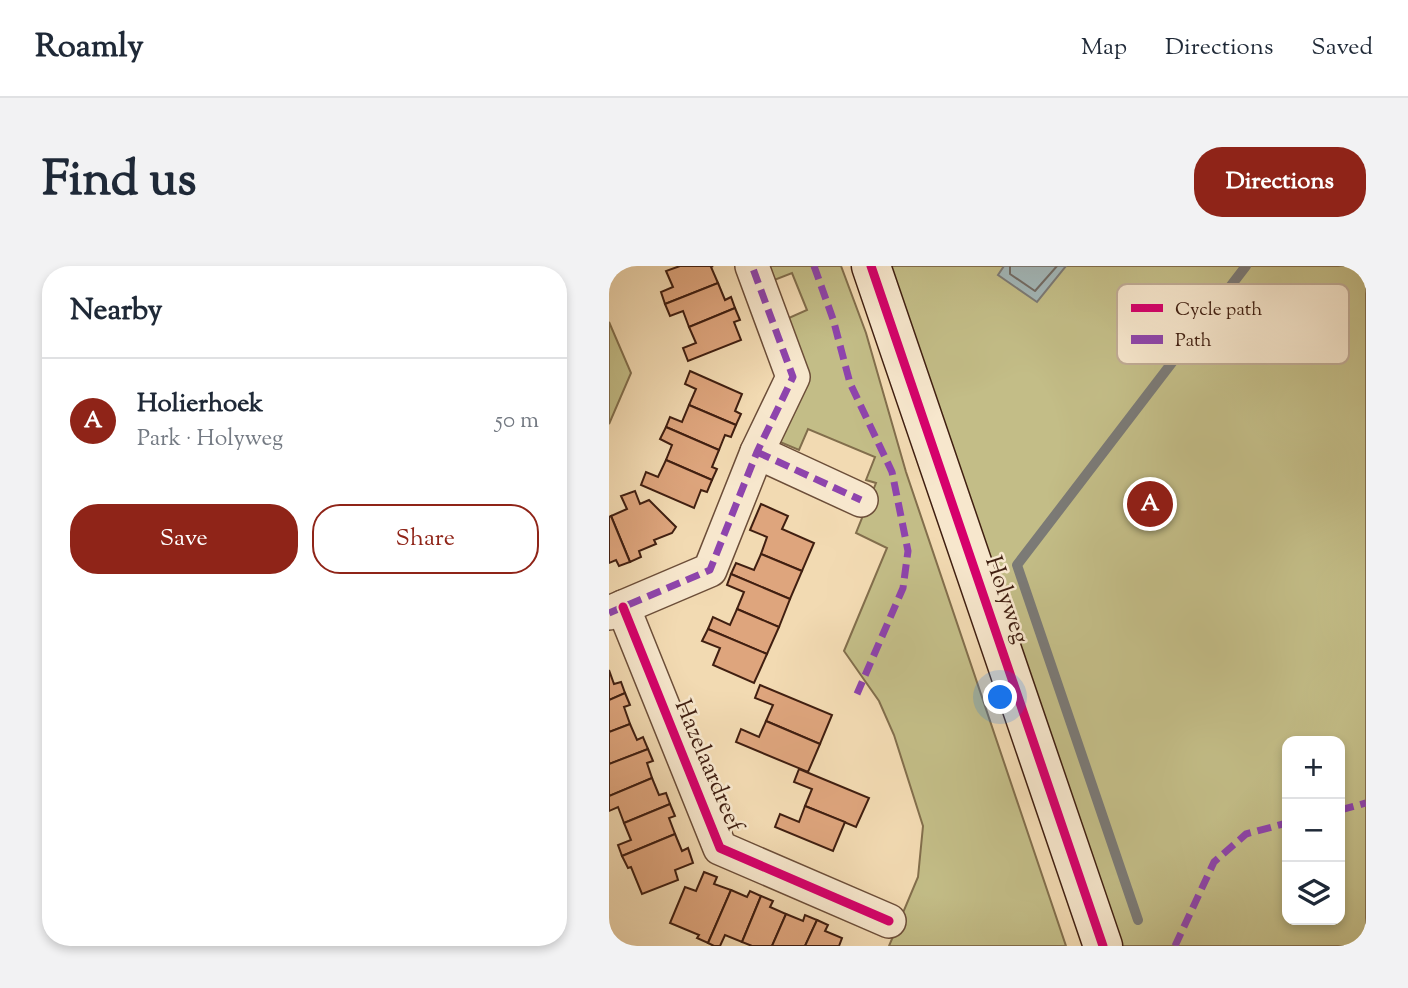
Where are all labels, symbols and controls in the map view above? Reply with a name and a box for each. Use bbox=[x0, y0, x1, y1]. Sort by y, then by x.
text: Roamly bbox=[35, 24, 144, 72]
text: Map bbox=[1081, 31, 1127, 65]
text: Directions bbox=[1165, 31, 1273, 65]
text: Saved bbox=[1311, 31, 1373, 65]
text: Find us bbox=[42, 147, 196, 217]
button: Directions bbox=[1194, 147, 1366, 217]
legend bbox=[1117, 284, 1349, 364]
text: Nearby bbox=[70, 290, 162, 333]
text: Cycle path bbox=[1175, 297, 1262, 324]
text: Path bbox=[1175, 328, 1212, 355]
text: Holierhoek bbox=[137, 386, 263, 423]
text: A bbox=[84, 405, 102, 438]
text: 50 m bbox=[495, 405, 539, 438]
text: Park · Holyweg bbox=[137, 423, 283, 456]
pin: A bbox=[1127, 478, 1173, 530]
button: Save bbox=[70, 504, 298, 574]
button: Share bbox=[312, 504, 539, 574]
street label: Holyweg bbox=[975, 552, 1037, 649]
your location bbox=[983, 680, 1017, 714]
street label: Hazelaardreef bbox=[665, 695, 752, 839]
map controls bbox=[1282, 736, 1345, 925]
button: + bbox=[1282, 736, 1345, 799]
button: − bbox=[1282, 799, 1345, 862]
button: layers bbox=[1282, 862, 1345, 925]

